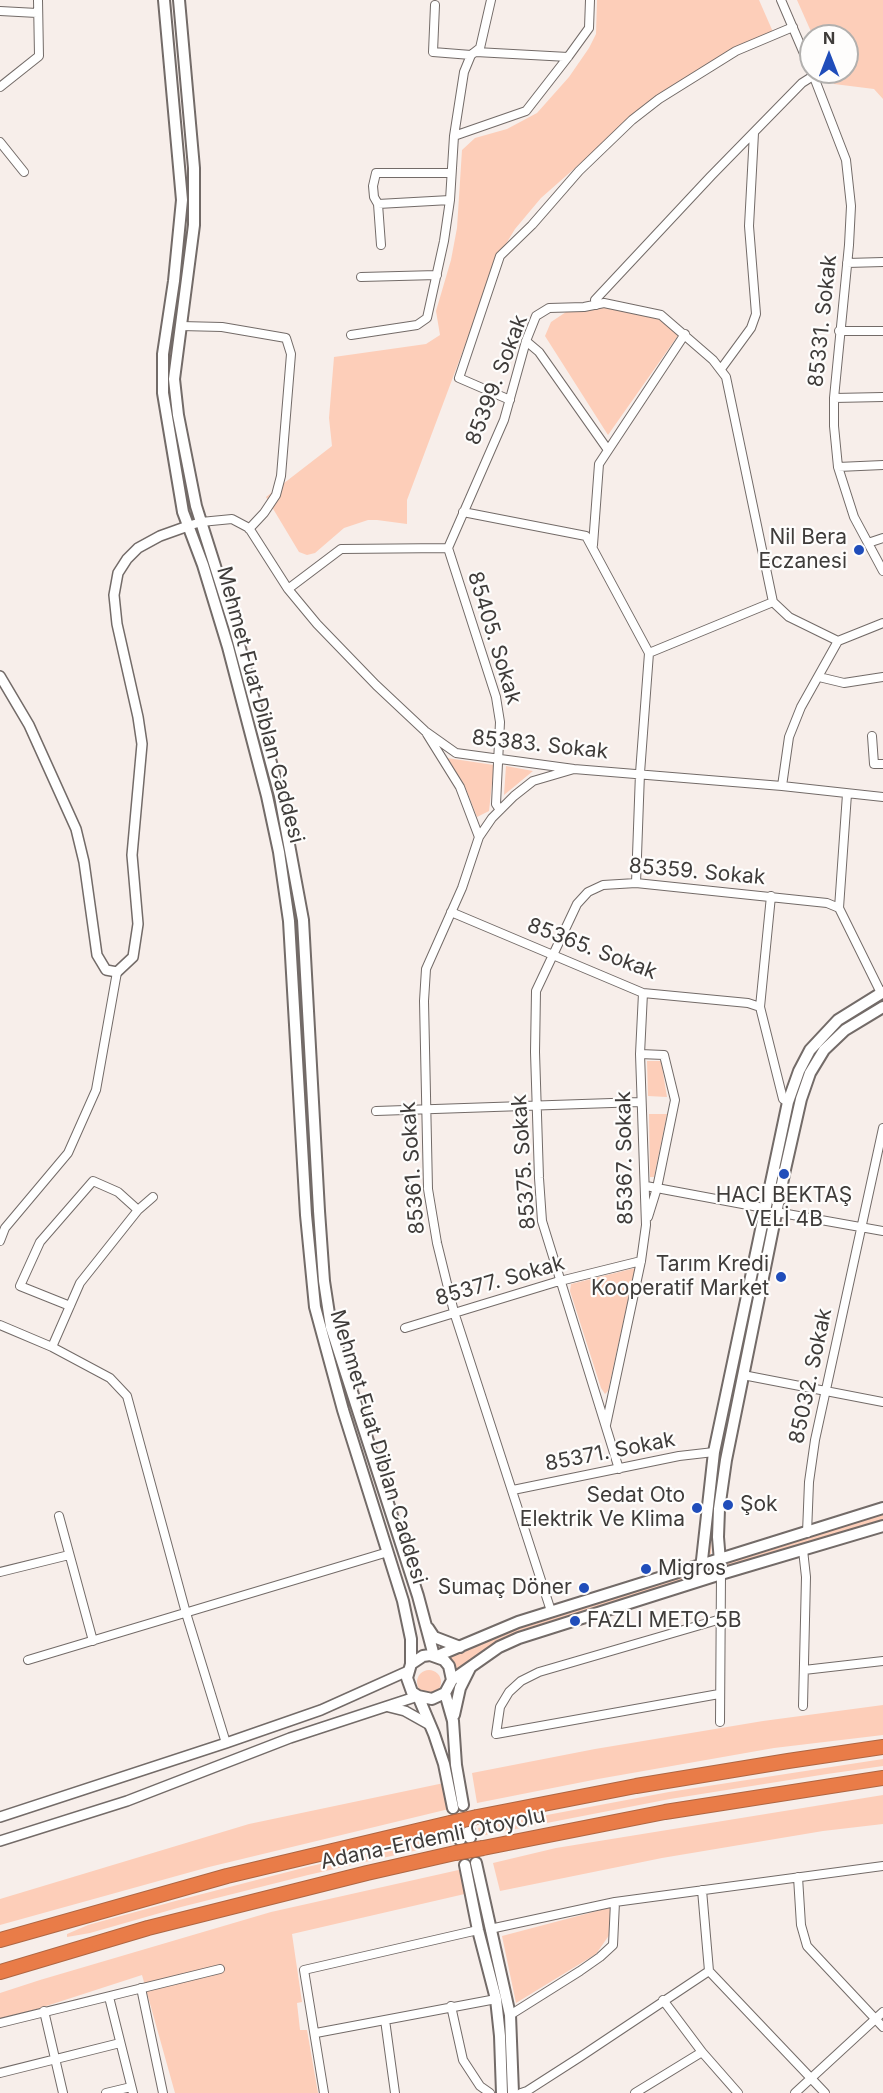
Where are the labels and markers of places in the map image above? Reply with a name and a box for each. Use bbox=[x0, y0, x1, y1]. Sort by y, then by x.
place label: Nil Bera Eczanesi bbox=[758, 525, 847, 575]
marker: Nil Bera Eczanesi bbox=[852, 543, 866, 557]
marker: HACI BEKTAŞ VELİ 4B bbox=[777, 1167, 791, 1181]
place label: HACI BEKTAŞ VELİ 4B bbox=[716, 1183, 852, 1233]
place label: Tarım Kredi Kooperatif Market bbox=[591, 1252, 769, 1302]
marker: Tarım Kredi Kooperatif Market bbox=[774, 1270, 788, 1284]
place label: Sedat Oto Elektrik Ve Klima bbox=[520, 1483, 685, 1533]
place label: Şok bbox=[740, 1492, 778, 1518]
marker: Şok bbox=[721, 1498, 735, 1512]
marker: Sedat Oto Elektrik Ve Klima bbox=[690, 1501, 704, 1515]
place label: Migros bbox=[658, 1556, 726, 1582]
marker: Migros bbox=[639, 1562, 653, 1576]
place label: Sumaç Döner bbox=[438, 1575, 572, 1601]
marker: Sumaç Döner bbox=[577, 1581, 591, 1595]
place label: FAZLI METO 5B bbox=[587, 1608, 742, 1634]
marker: FAZLI METO 5B bbox=[568, 1614, 582, 1628]

